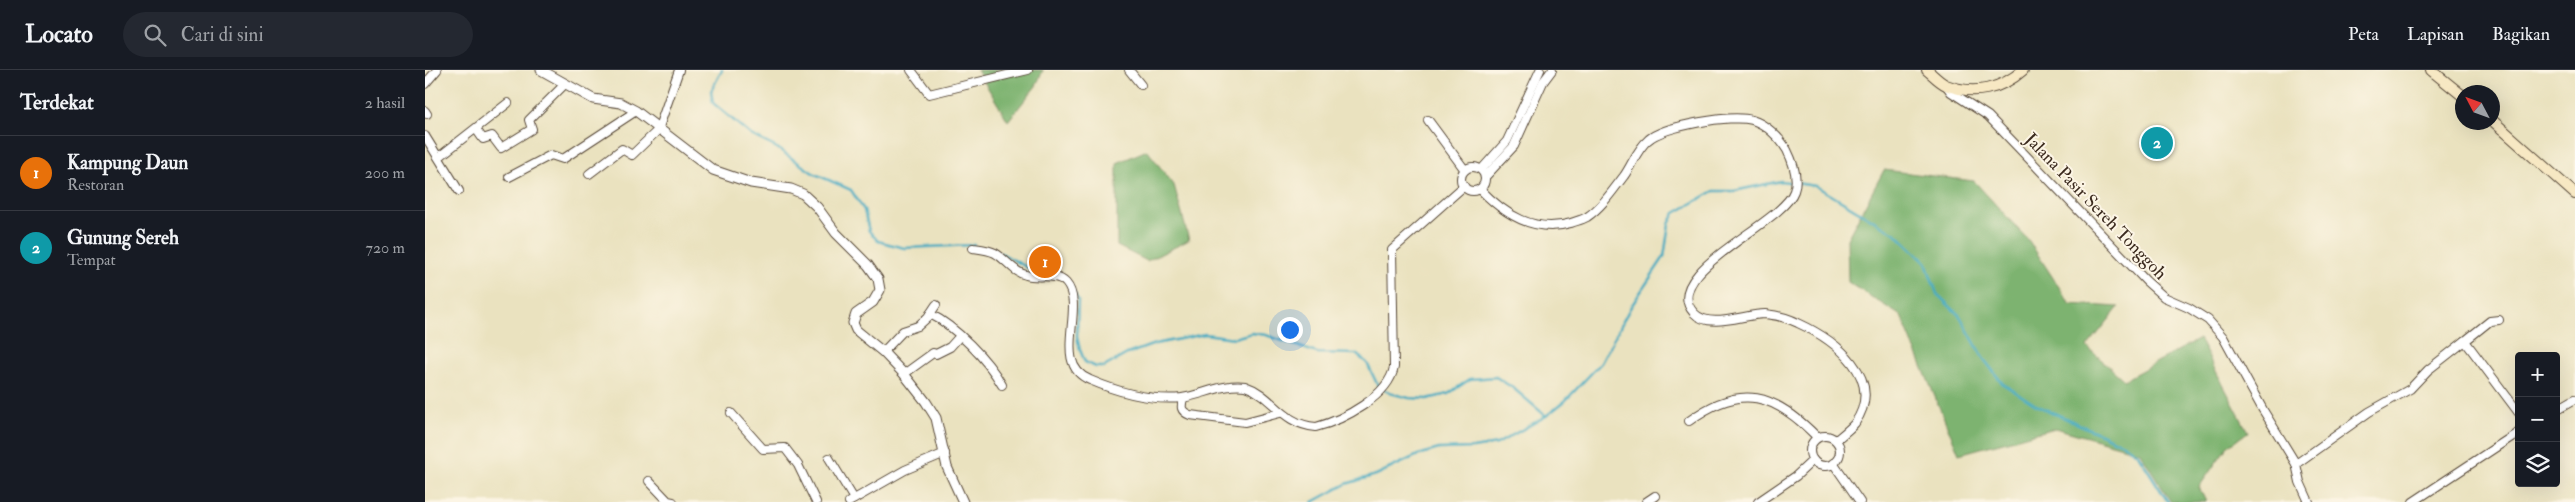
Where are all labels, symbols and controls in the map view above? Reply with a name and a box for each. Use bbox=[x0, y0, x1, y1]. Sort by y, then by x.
search box bbox=[123, 12, 473, 57]
text: Locato bbox=[25, 19, 93, 50]
icon: search bbox=[141, 21, 169, 49]
text: Cari di sini bbox=[181, 23, 263, 47]
text: Peta bbox=[2348, 23, 2379, 46]
text: Lapisan bbox=[2407, 23, 2464, 46]
text: Bagikan bbox=[2492, 23, 2550, 46]
north arrow bbox=[2455, 85, 2500, 130]
text: Terdekat bbox=[20, 89, 94, 116]
text: 2 hasil bbox=[365, 93, 405, 113]
pin: 2 bbox=[2141, 124, 2173, 162]
street label: Jalana Pasir Sereh Tonggoh bbox=[2019, 127, 2172, 285]
text: Kampung Daun bbox=[67, 151, 188, 175]
text: 1 bbox=[33, 163, 39, 183]
text: 200 m bbox=[365, 163, 405, 183]
text: Restoran bbox=[67, 175, 124, 195]
text: Gunung Sereh bbox=[67, 226, 179, 250]
text: 2 bbox=[32, 238, 40, 258]
text: 720 m bbox=[366, 238, 405, 258]
pin: 1 bbox=[1029, 243, 1061, 281]
text: Tempat bbox=[67, 250, 116, 270]
your location bbox=[1277, 317, 1303, 343]
map controls bbox=[2515, 352, 2560, 487]
button: + bbox=[2515, 352, 2560, 397]
button: − bbox=[2515, 397, 2560, 442]
button: layers bbox=[2515, 442, 2560, 487]

